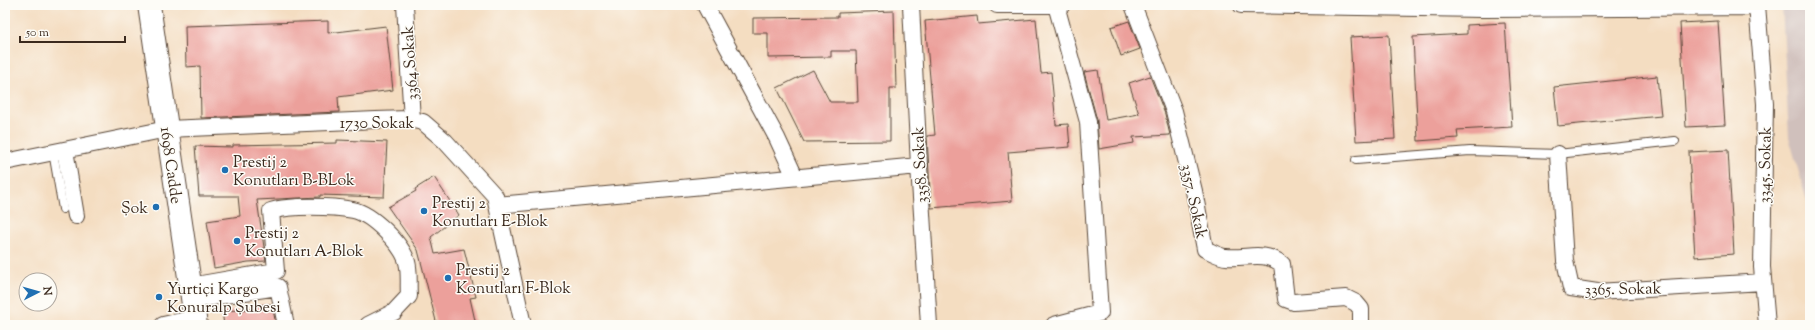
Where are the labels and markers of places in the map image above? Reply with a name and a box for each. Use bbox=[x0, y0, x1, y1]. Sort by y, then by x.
place label: Prestij 2 Konutları B-BLok bbox=[233, 152, 355, 193]
marker: Prestij 2 Konutları B-BLok bbox=[220, 165, 230, 175]
place label: Prestij 2 Konutları E-Blok bbox=[432, 193, 548, 234]
place label: Şok bbox=[121, 198, 148, 221]
marker: Şok bbox=[151, 202, 161, 212]
marker: Prestij 2 Konutları E-Blok bbox=[419, 206, 429, 216]
place label: Prestij 2 Konutları A-Blok bbox=[245, 223, 364, 264]
marker: Prestij 2 Konutları A-Blok bbox=[232, 236, 242, 246]
place label: Prestij 2 Konutları F-Blok bbox=[456, 260, 571, 301]
marker: Prestij 2 Konutları F-Blok bbox=[443, 273, 453, 283]
place label: Yurtiçi Kargo Konuralp Şubesi bbox=[167, 279, 281, 320]
marker: Yurtiçi Kargo Konuralp Şubesi bbox=[154, 292, 164, 302]

